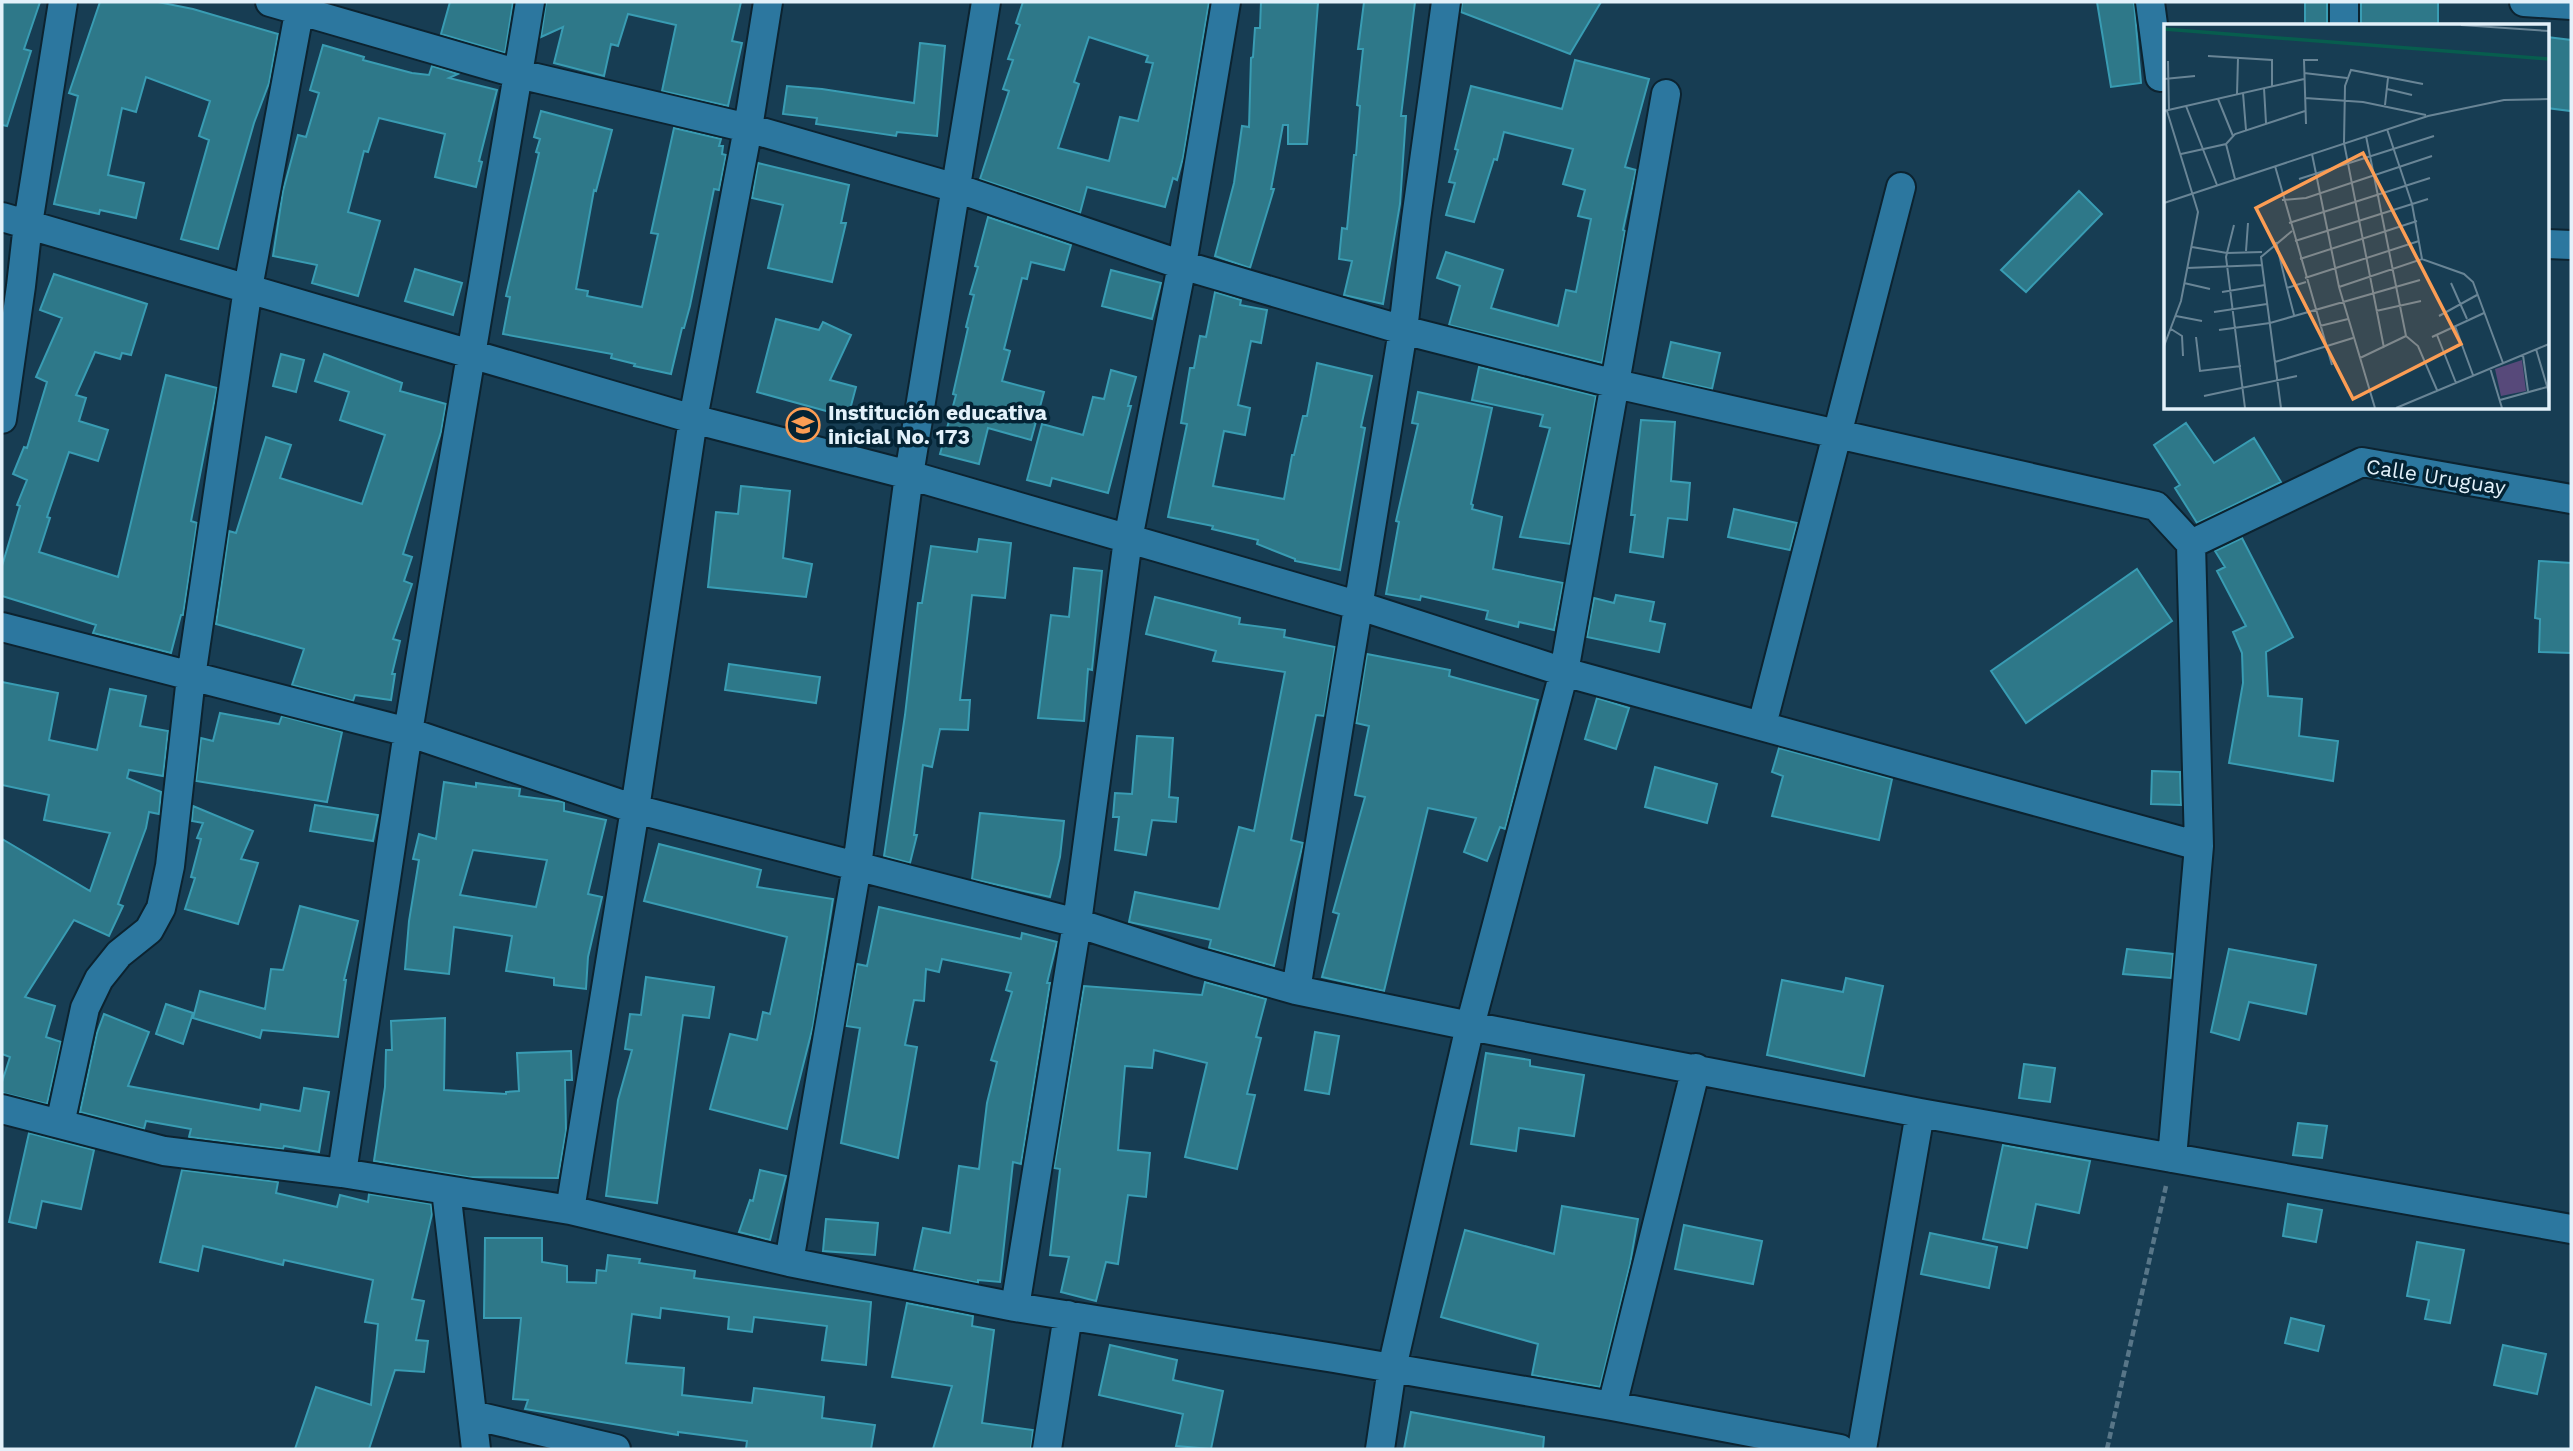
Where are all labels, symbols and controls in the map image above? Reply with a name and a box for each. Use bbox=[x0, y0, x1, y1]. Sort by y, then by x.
inset map bbox=[2164, 24, 2548, 410]
place label: Institución educativa inicial No. 173 bbox=[828, 400, 1048, 449]
school or university icon: Institución educativa inicial No. 173 bbox=[784, 406, 822, 444]
street label: Calle Uruguay bbox=[2365, 453, 2508, 500]

